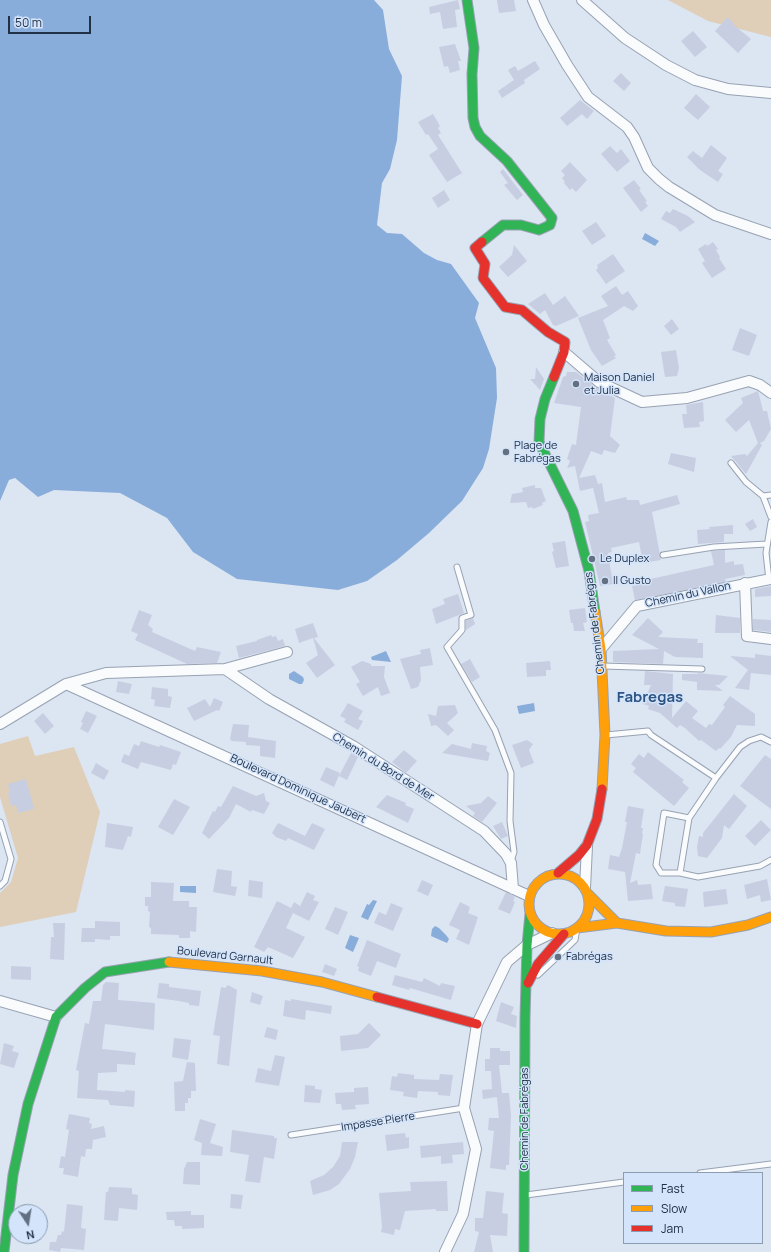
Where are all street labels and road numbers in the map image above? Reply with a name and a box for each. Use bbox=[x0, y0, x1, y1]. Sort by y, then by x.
street label: Chemin de Fabrégas bbox=[582, 571, 608, 675]
street label: Chemin du Vallon bbox=[644, 580, 732, 610]
street label: Chemin du Bord de Mer bbox=[330, 730, 436, 804]
street label: Boulevard Dominique Jaubert bbox=[228, 752, 368, 826]
street label: Boulevard Garnault bbox=[176, 944, 274, 968]
street label: Chemin de Fabrégas bbox=[518, 1067, 532, 1171]
street label: Impasse Pierre bbox=[340, 1110, 416, 1134]

